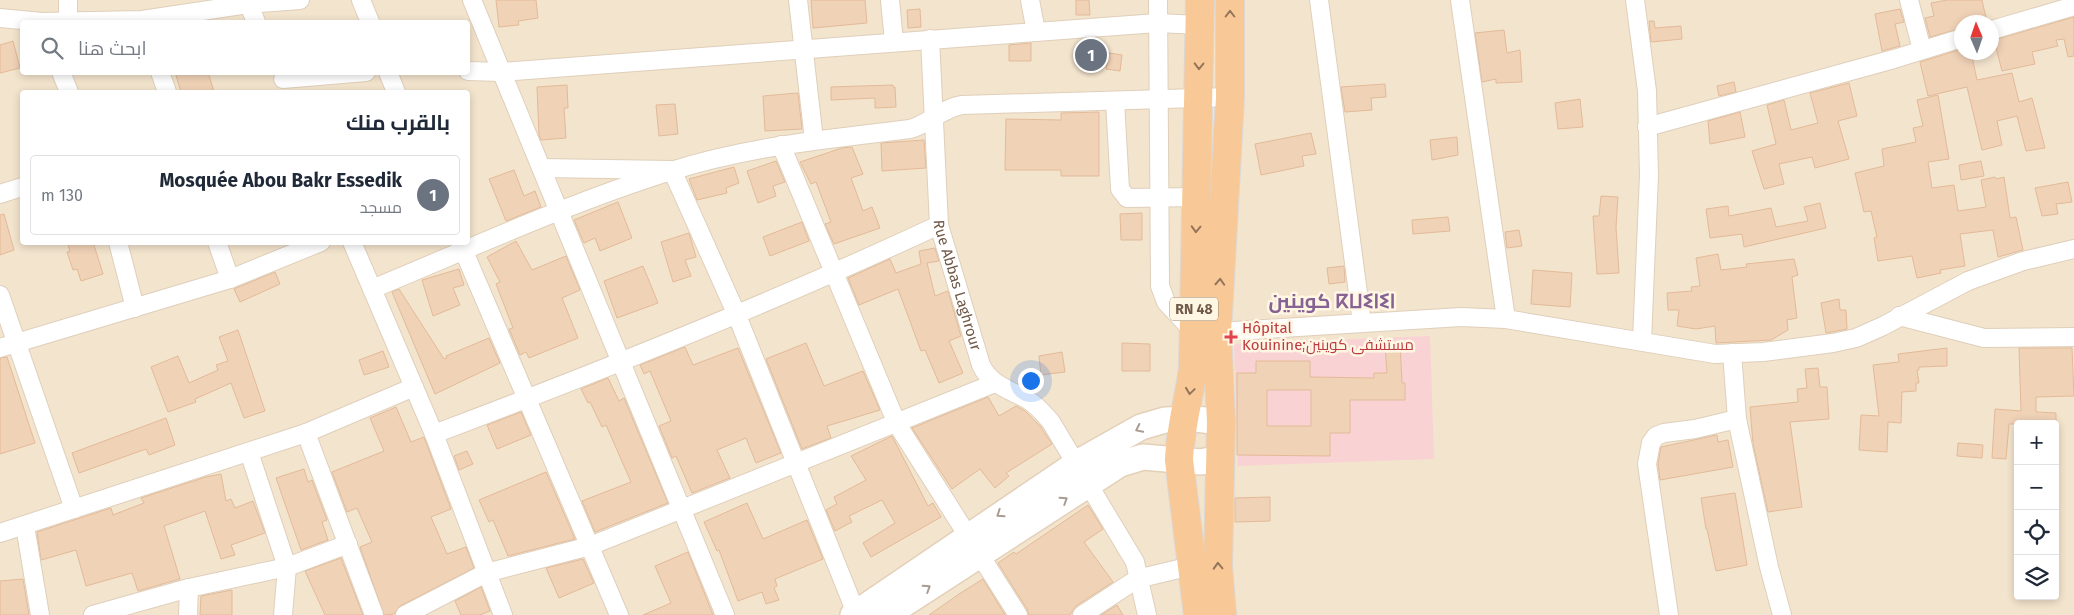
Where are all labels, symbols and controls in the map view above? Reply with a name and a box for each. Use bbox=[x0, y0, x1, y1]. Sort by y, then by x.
one-way arrow bbox=[1225, 10, 1235, 18]
north arrow bbox=[1954, 15, 1999, 60]
search box bbox=[20, 20, 470, 75]
icon: search bbox=[38, 34, 66, 62]
pin: 1 bbox=[1075, 36, 1107, 74]
text: ابحث هنا bbox=[78, 37, 147, 60]
one-way arrow bbox=[1194, 62, 1204, 70]
text: بالقرب منك bbox=[346, 110, 450, 136]
text: Mosquée Abou Bakr Essedik bbox=[159, 169, 402, 192]
text: 130 m bbox=[41, 186, 83, 205]
text: 1 bbox=[429, 186, 437, 205]
text: مسجد bbox=[360, 198, 402, 217]
street label: Rue Abbas Laghrour bbox=[930, 219, 985, 353]
one-way arrow bbox=[1191, 225, 1202, 233]
one-way arrow bbox=[1214, 277, 1225, 285]
district label: كوينين ⴽⵡⵉⵏⵉⵏ bbox=[1269, 289, 1395, 313]
road number: RN 48 bbox=[1170, 298, 1218, 320]
place label: Hôpital Kouinine;مستشفى كوينين bbox=[1242, 319, 1414, 355]
marker: Hôpital Kouinine;مستشفى كوينين bbox=[1224, 330, 1238, 344]
your location bbox=[1018, 368, 1044, 394]
one-way arrow bbox=[1186, 387, 1196, 395]
map controls bbox=[2014, 420, 2059, 600]
button: + bbox=[2014, 420, 2059, 465]
one-way arrow bbox=[1135, 423, 1144, 433]
button: − bbox=[2014, 465, 2059, 510]
one-way arrow bbox=[1058, 497, 1068, 506]
one-way arrow bbox=[997, 508, 1006, 517]
button: locate bbox=[2014, 510, 2059, 555]
button: layers bbox=[2014, 555, 2059, 600]
one-way arrow bbox=[1213, 562, 1223, 570]
one-way arrow bbox=[922, 585, 931, 594]

